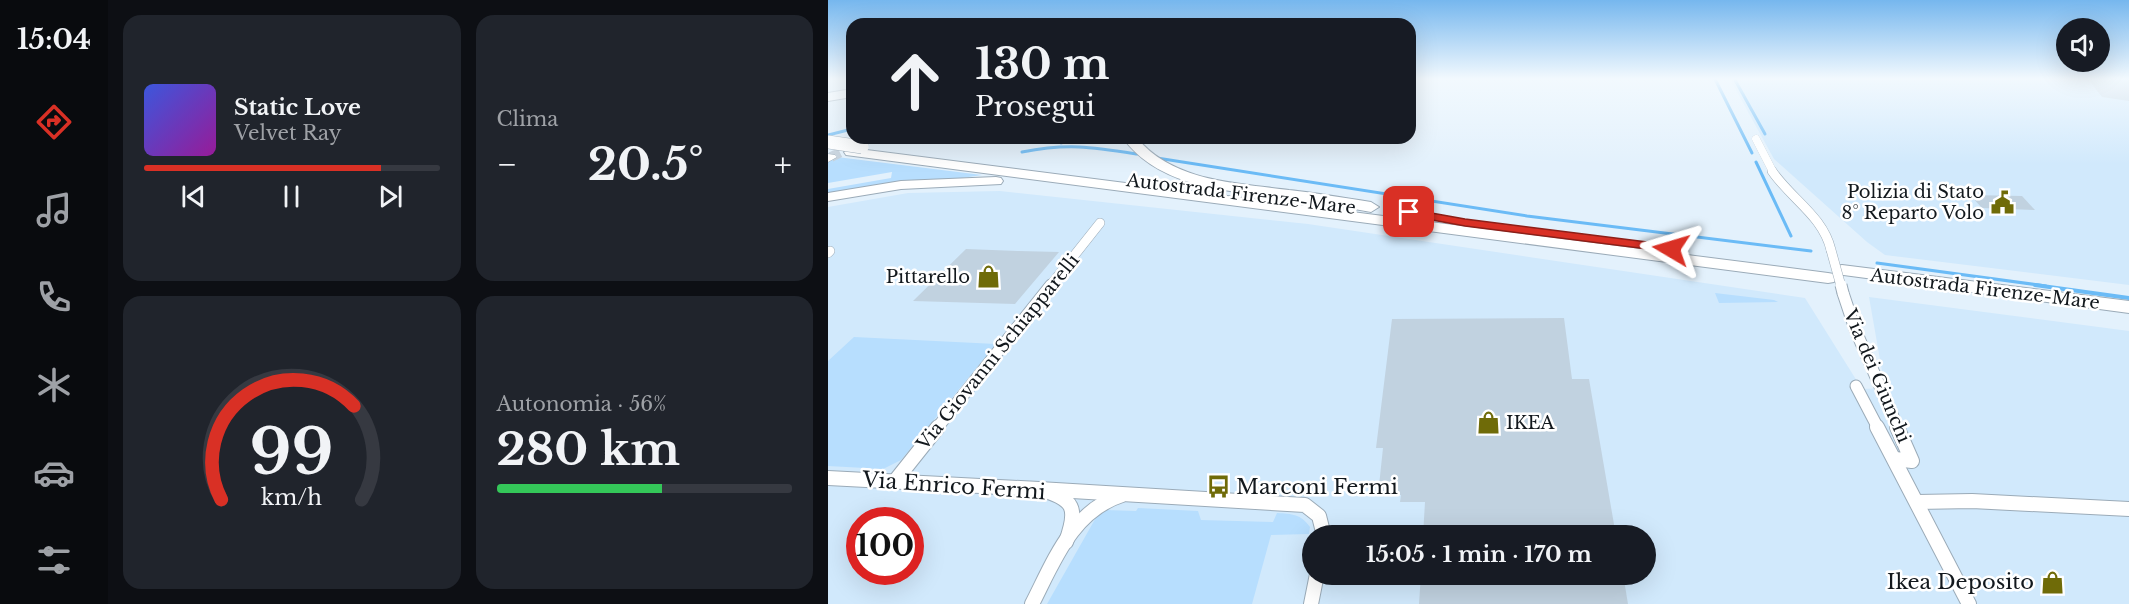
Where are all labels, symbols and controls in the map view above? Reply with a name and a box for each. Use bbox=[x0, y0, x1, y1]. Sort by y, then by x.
map controls bbox=[2056, 18, 2110, 72]
button: sound bbox=[2056, 18, 2110, 72]
text: 15:04 bbox=[17, 23, 91, 56]
text: 130 m bbox=[975, 38, 1109, 90]
icon: ahead bbox=[876, 42, 954, 120]
text: Prosegui bbox=[975, 90, 1095, 123]
text: Static Love bbox=[234, 94, 361, 121]
icon: directions bbox=[33, 101, 75, 143]
text: Clima bbox=[497, 107, 558, 131]
text: Velvet Ray bbox=[234, 121, 342, 145]
text: 20.5° bbox=[588, 136, 704, 192]
text: − bbox=[497, 144, 517, 185]
text: + bbox=[774, 144, 792, 185]
street label: Autostrada Firenze-Mare bbox=[1124, 169, 1357, 219]
icon: previous bbox=[177, 180, 210, 213]
icon: pause bbox=[275, 180, 308, 213]
icon: next bbox=[374, 180, 407, 213]
place label: Polizia di Stato 8° Reparto Volo bbox=[1842, 181, 1984, 224]
pin bbox=[1383, 186, 1434, 237]
icon: music bbox=[33, 189, 75, 231]
public building icon: Polizia di Stato 8° Reparto Volo bbox=[1989, 189, 2015, 215]
icon: arrive bbox=[1392, 195, 1425, 228]
position arrow bbox=[1639, 217, 1703, 281]
street label: Via Giovanni Schiapparelli bbox=[911, 250, 1084, 455]
shop icon: Pittarello bbox=[975, 264, 1001, 290]
street label: Autostrada Firenze-Mare bbox=[1868, 264, 2101, 314]
place label: Pittarello bbox=[886, 266, 970, 288]
icon: phone bbox=[33, 276, 75, 318]
street label: Via dei Giunchi bbox=[1839, 305, 1915, 446]
icon: climate bbox=[33, 364, 75, 406]
text: Autonomia · 56% bbox=[497, 392, 667, 416]
shop icon: IKEA bbox=[1475, 410, 1501, 436]
place label: IKEA bbox=[1506, 412, 1556, 434]
text: 99 bbox=[250, 413, 334, 491]
text: 280 km bbox=[497, 421, 680, 477]
icon: car bbox=[33, 452, 75, 494]
street label: Via Enrico Fermi bbox=[860, 467, 1047, 505]
bus stop icon: Marconi Fermi bbox=[1205, 474, 1231, 500]
place label: Marconi Fermi bbox=[1236, 474, 1398, 500]
text: km/h bbox=[261, 484, 322, 511]
speed limit sign: 100 bbox=[846, 507, 924, 585]
icon: filters bbox=[33, 539, 75, 581]
text: 15:05 · 1 min · 170 m bbox=[1366, 541, 1592, 568]
place label: Ikea Deposito bbox=[1887, 569, 2034, 595]
shop icon: Ikea Deposito bbox=[2039, 569, 2065, 595]

